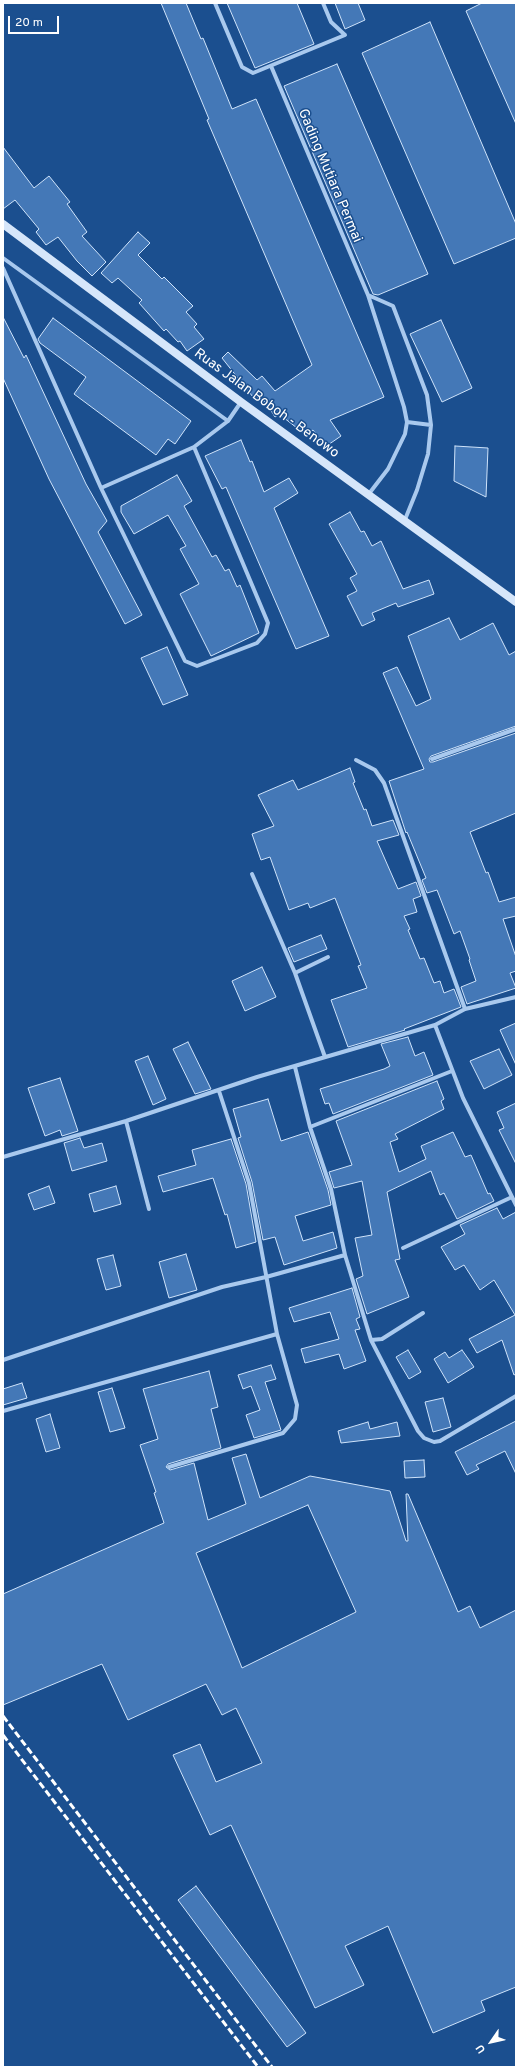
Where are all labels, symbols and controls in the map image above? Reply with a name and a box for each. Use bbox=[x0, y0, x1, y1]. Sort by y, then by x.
scale bar bbox=[10, 8, 61, 34]
text: 20 m bbox=[15, 15, 43, 31]
street label: Gading Mutiara Permai bbox=[293, 107, 365, 245]
street label: Ruas Jalan Boboh - Benowo bbox=[190, 346, 342, 462]
north arrow bbox=[471, 2022, 511, 2062]
text: U bbox=[473, 2042, 489, 2056]

